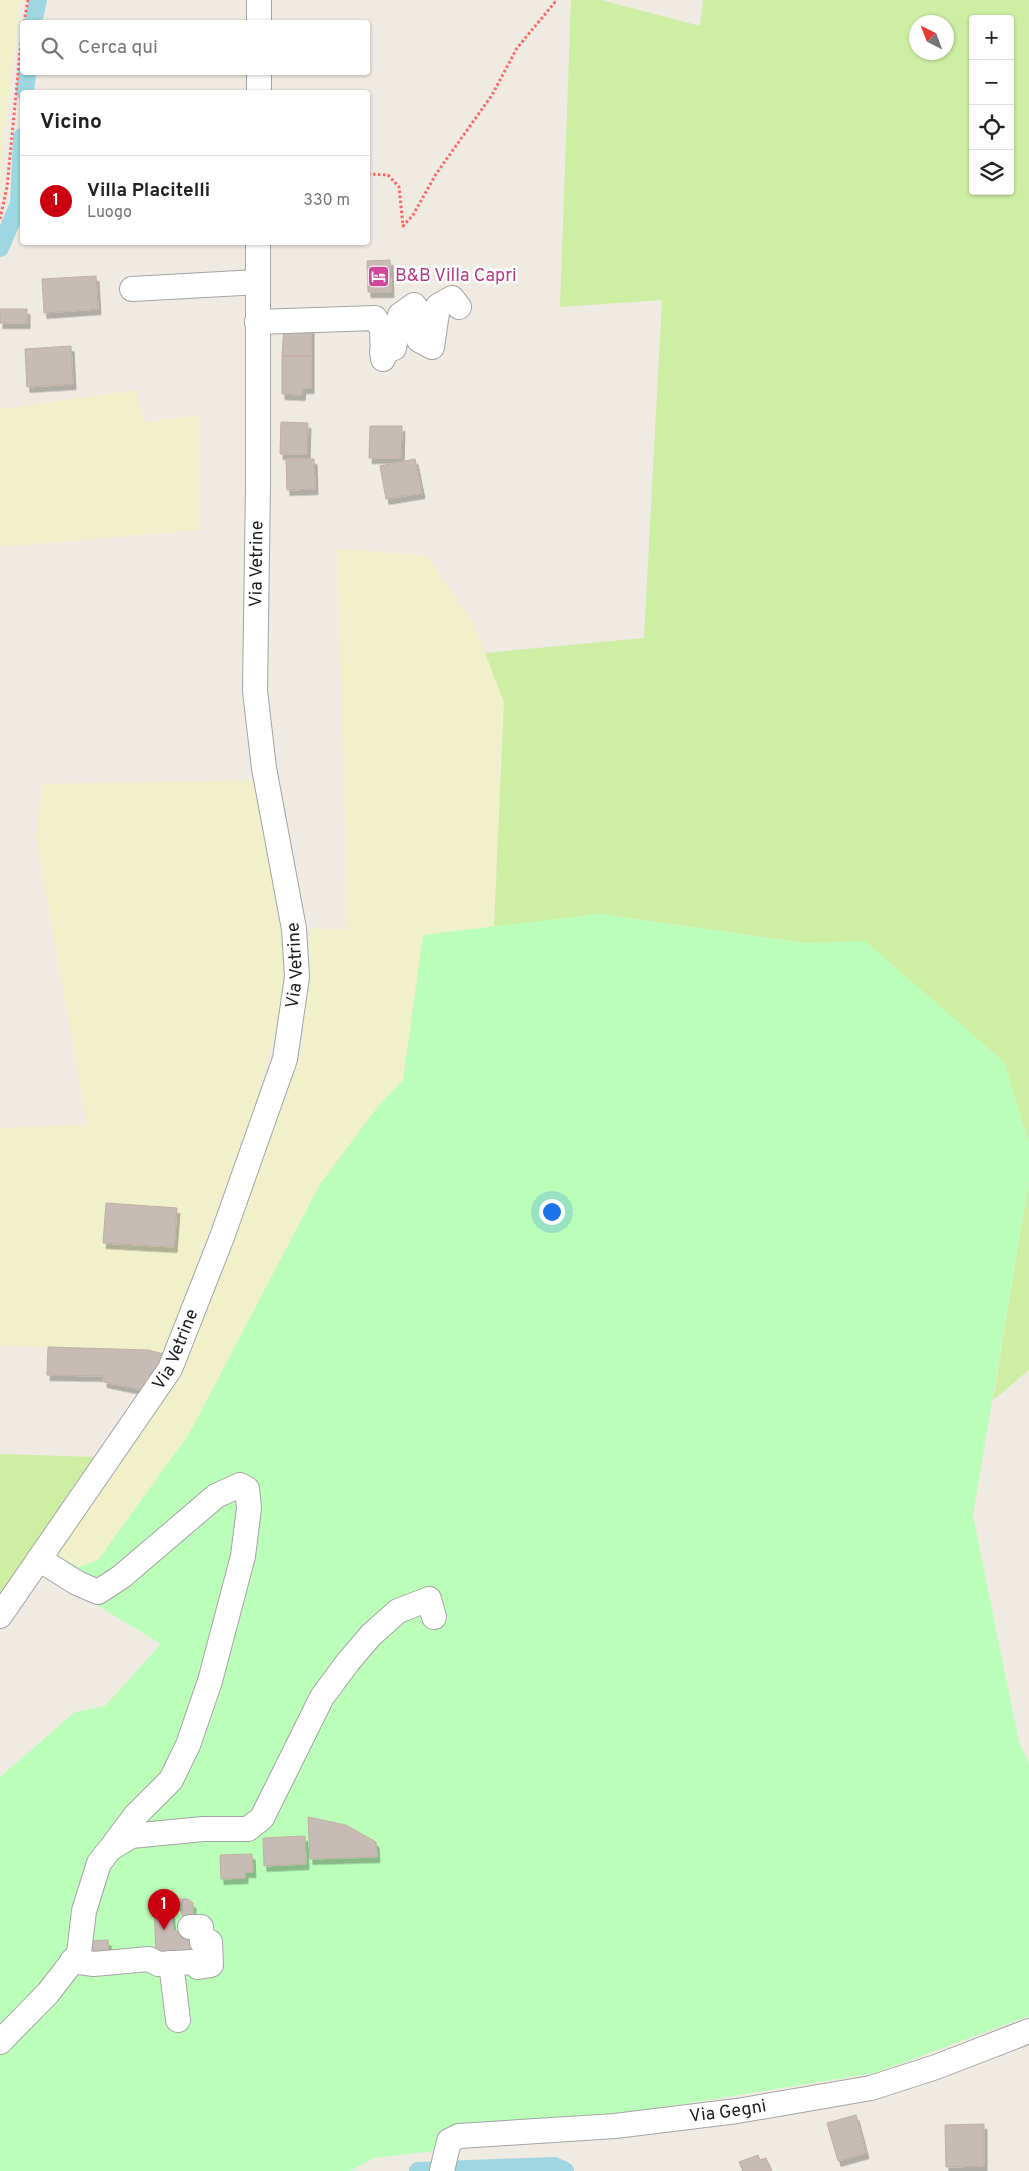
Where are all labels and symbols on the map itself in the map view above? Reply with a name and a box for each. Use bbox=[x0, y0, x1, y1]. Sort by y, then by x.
north arrow bbox=[909, 15, 954, 60]
hotel icon: B&B Villa Capri bbox=[367, 264, 391, 288]
place label: B&B Villa Capri bbox=[395, 265, 517, 288]
street label: Via Vetrine bbox=[245, 520, 269, 607]
street label: Via Vetrine bbox=[281, 920, 309, 1010]
your location bbox=[539, 1199, 565, 1225]
street label: Via Vetrine bbox=[147, 1306, 204, 1395]
pin: 1 bbox=[148, 1889, 180, 1930]
street label: Via Gegni bbox=[688, 2095, 768, 2128]

